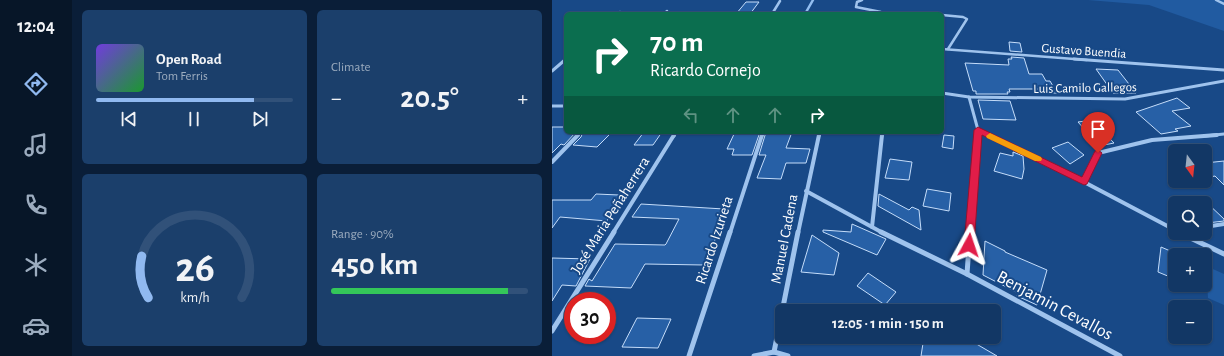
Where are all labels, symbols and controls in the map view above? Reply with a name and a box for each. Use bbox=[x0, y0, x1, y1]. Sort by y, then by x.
text: 12:04 bbox=[17, 18, 55, 36]
icon: right bbox=[584, 28, 636, 80]
text: 70 m bbox=[650, 29, 704, 57]
street label: Gustavo Buendia bbox=[1041, 42, 1127, 61]
text: Open Road bbox=[156, 52, 222, 67]
text: Climate bbox=[331, 61, 370, 74]
text: Ricardo Cornejo bbox=[650, 62, 761, 80]
icon: directions bbox=[22, 70, 50, 98]
text: Tom Ferris bbox=[156, 70, 208, 83]
street label: Luis Camilo Gallegos bbox=[1033, 81, 1137, 96]
text: 20.5° bbox=[400, 83, 459, 113]
text: − bbox=[331, 87, 342, 109]
text: + bbox=[517, 87, 528, 109]
icon: left bbox=[680, 104, 702, 126]
icon: ahead bbox=[722, 104, 744, 126]
icon: ahead bbox=[764, 104, 786, 126]
icon: right bbox=[806, 104, 828, 126]
icon: previous bbox=[118, 108, 140, 130]
icon: pause bbox=[183, 108, 205, 130]
icon: next bbox=[249, 108, 271, 130]
pin bbox=[1081, 112, 1115, 153]
icon: arrive bbox=[1087, 118, 1109, 140]
icon: music bbox=[22, 131, 50, 159]
north arrow bbox=[1168, 144, 1212, 188]
map controls bbox=[1168, 144, 1212, 344]
street label: José Maria Peñaherrera bbox=[568, 154, 653, 276]
icon: phone bbox=[22, 191, 50, 219]
street label: Manuel Cadena bbox=[768, 193, 801, 285]
street label: Ricardo Izurieta bbox=[693, 194, 736, 286]
button: search bbox=[1168, 196, 1212, 240]
position arrow bbox=[948, 224, 990, 266]
text: Range · 90% bbox=[331, 228, 394, 241]
text: 26 bbox=[175, 248, 214, 289]
button: + bbox=[1168, 248, 1212, 292]
text: 450 km bbox=[331, 250, 418, 280]
icon: climate bbox=[22, 251, 50, 279]
street label: Benjamin Cevallos bbox=[994, 268, 1115, 344]
text: km/h bbox=[180, 291, 209, 305]
speed limit sign: 30 bbox=[564, 292, 616, 344]
button: − bbox=[1168, 300, 1212, 344]
icon: car bbox=[22, 312, 50, 340]
text: 12:05 · 1 min · 150 m bbox=[832, 316, 944, 331]

